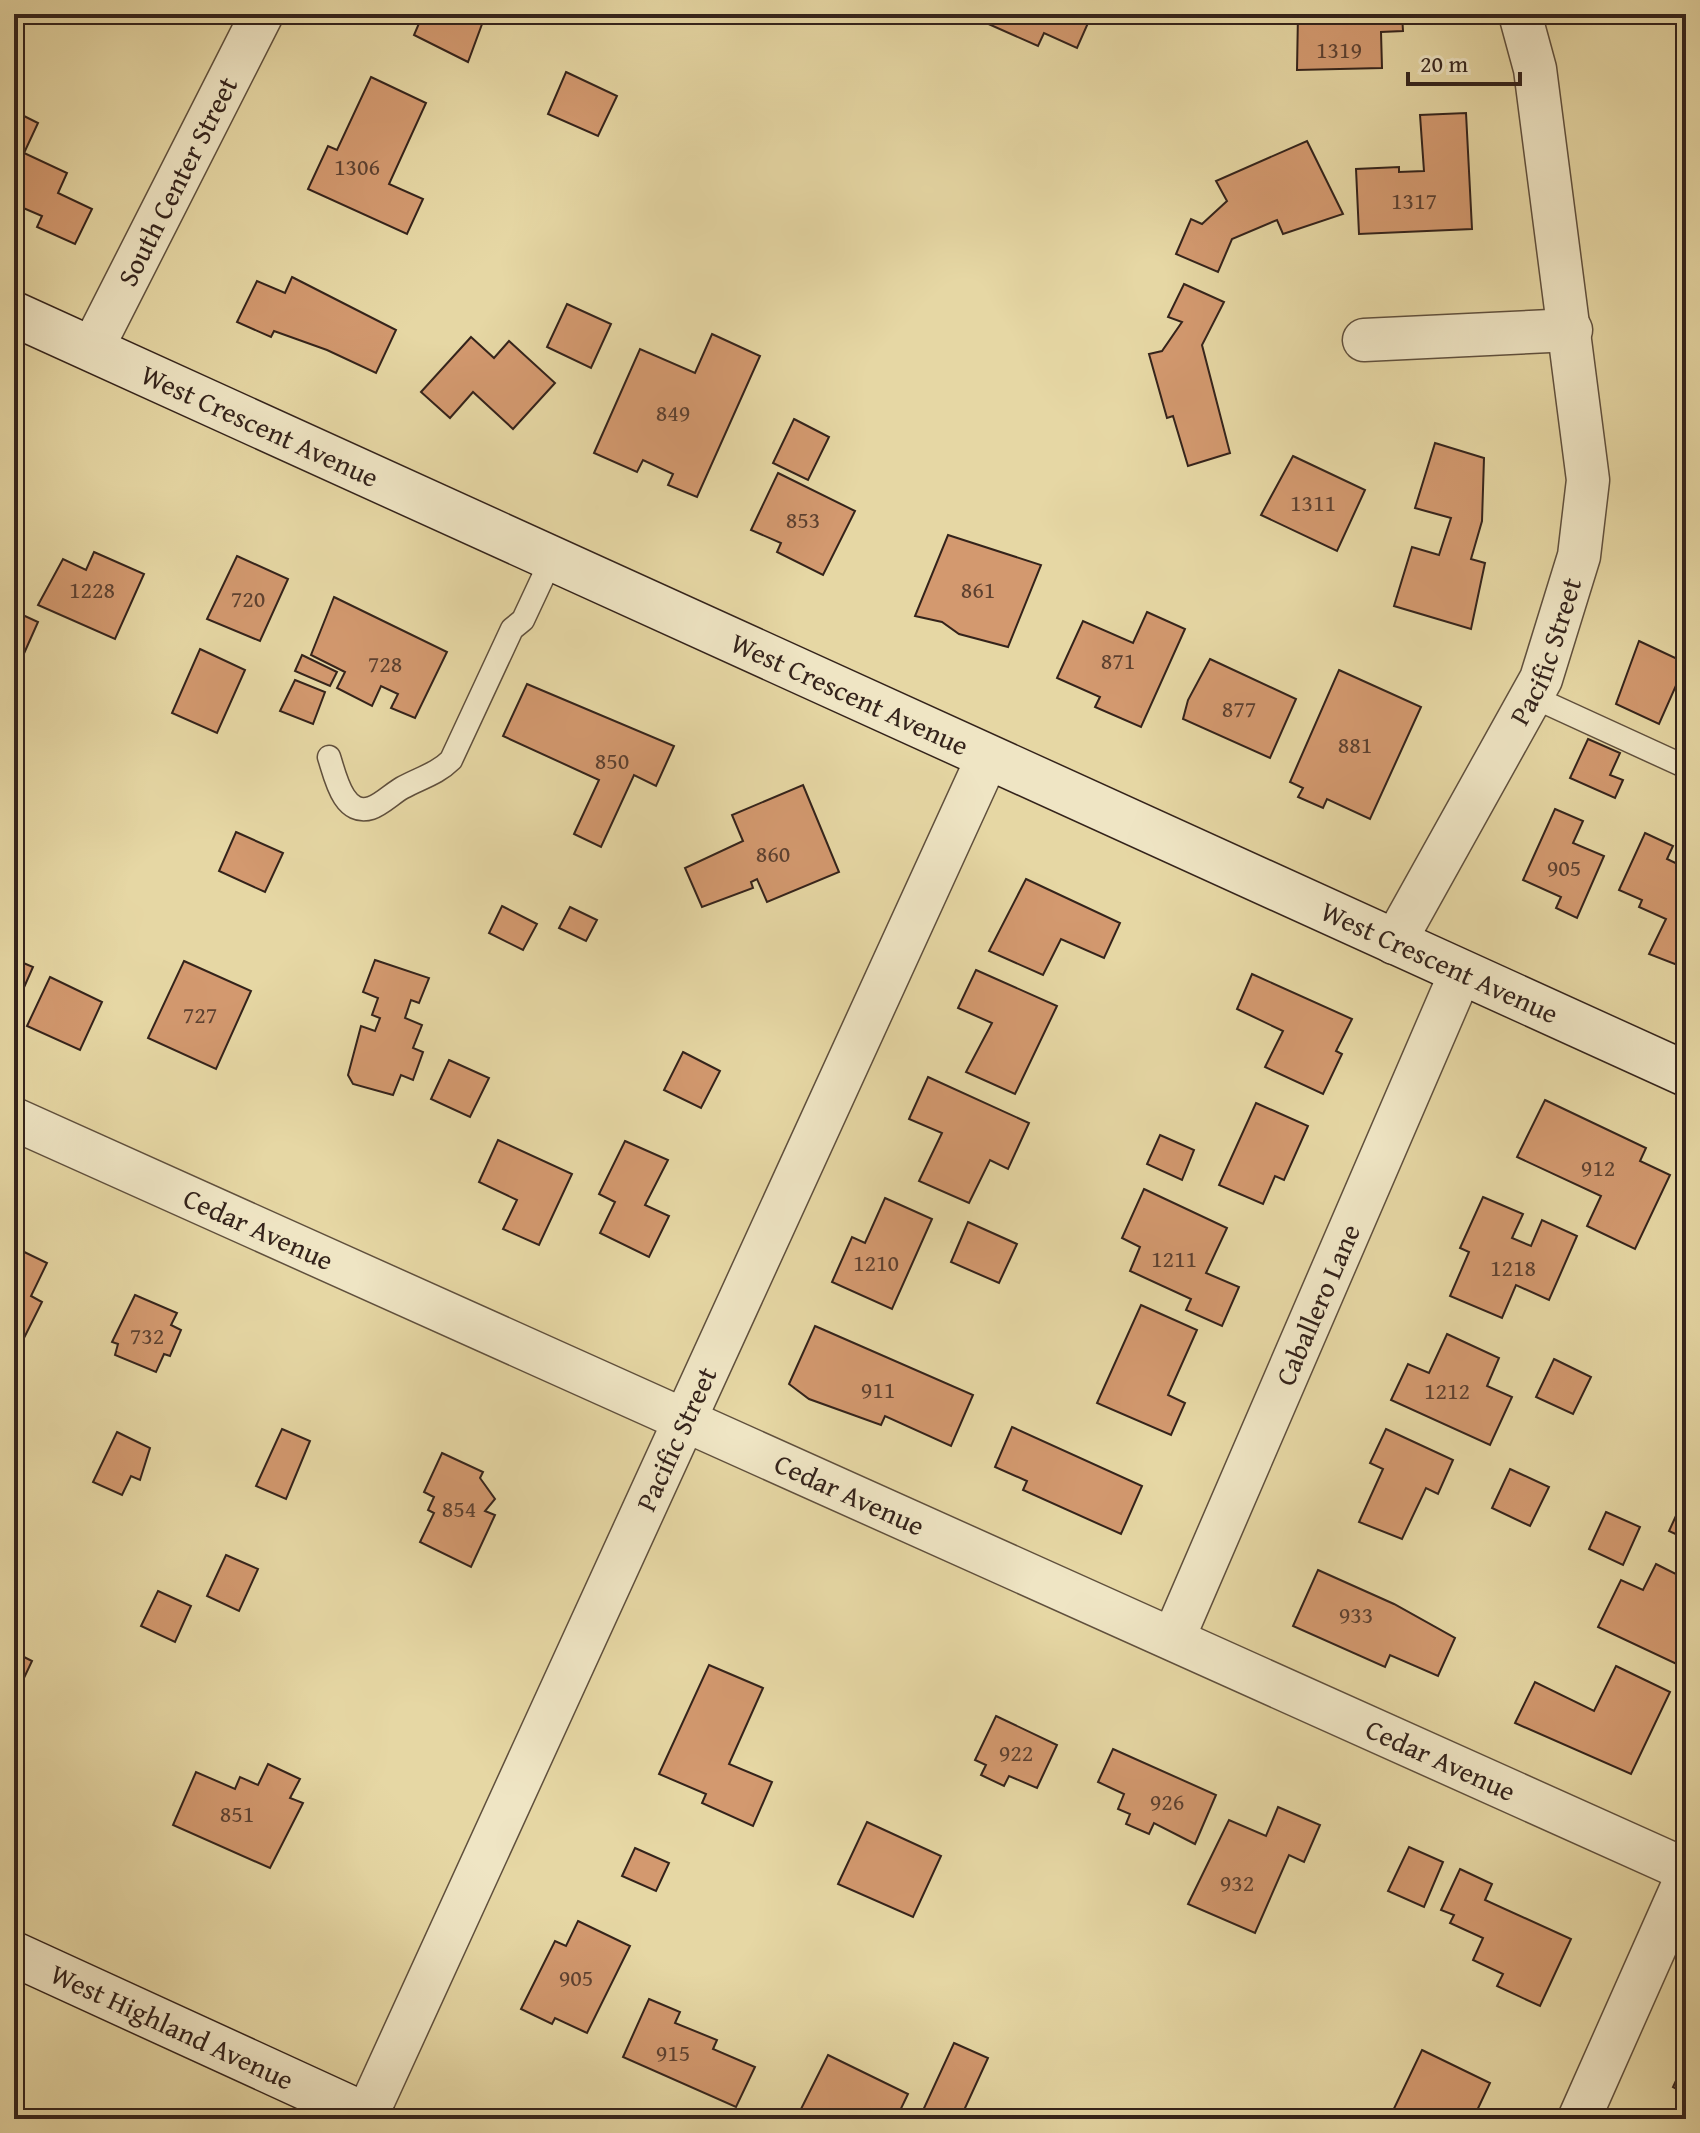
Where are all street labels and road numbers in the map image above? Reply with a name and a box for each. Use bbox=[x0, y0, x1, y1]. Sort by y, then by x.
street label: South Center Street bbox=[106, 69, 247, 293]
street label: West Crescent Avenue bbox=[134, 353, 386, 497]
street label: Pacific Street bbox=[1499, 572, 1591, 732]
street label: West Crescent Avenue bbox=[724, 622, 975, 765]
street label: West Crescent Avenue bbox=[1314, 890, 1565, 1033]
street label: Cedar Avenue bbox=[177, 1177, 340, 1280]
street label: Caballero Lane bbox=[1264, 1217, 1370, 1392]
street label: Pacific Street bbox=[625, 1360, 727, 1518]
street label: Cedar Avenue bbox=[768, 1442, 931, 1545]
street label: Cedar Avenue bbox=[1359, 1708, 1522, 1811]
street label: West Highland Avenue bbox=[44, 1953, 301, 2100]

